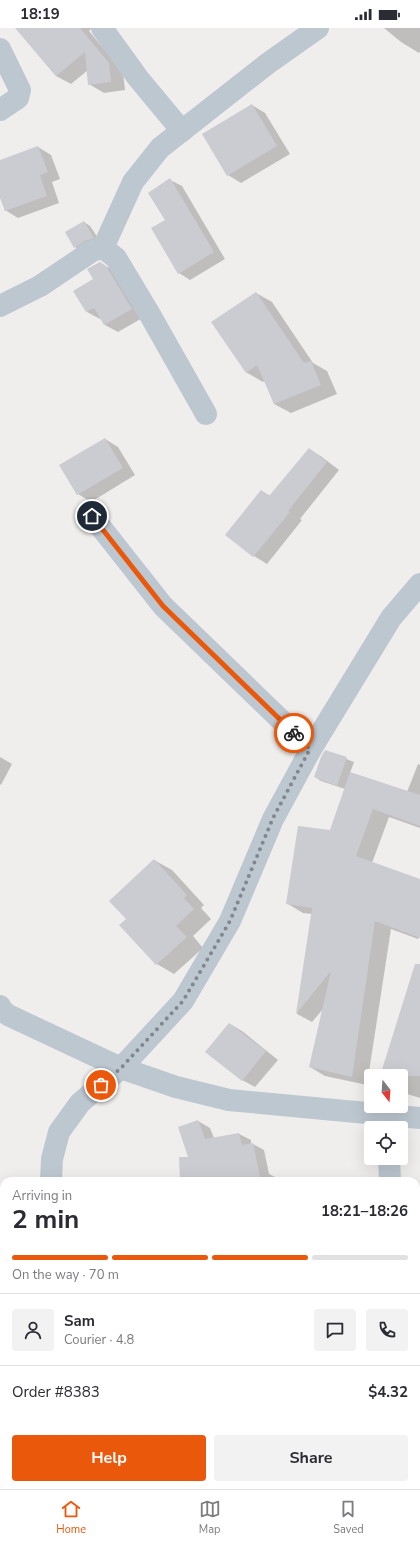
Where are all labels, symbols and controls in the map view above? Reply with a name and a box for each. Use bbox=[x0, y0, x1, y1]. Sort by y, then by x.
text: 18:19 bbox=[20, 4, 60, 24]
pin bbox=[75, 499, 109, 533]
icon: home bbox=[81, 505, 103, 527]
courier bbox=[274, 713, 314, 753]
icon: bike bbox=[283, 722, 305, 744]
pin bbox=[84, 1068, 118, 1102]
north arrow bbox=[364, 1069, 408, 1113]
map controls bbox=[364, 1069, 408, 1165]
icon: bag bbox=[90, 1074, 112, 1096]
button: locate bbox=[364, 1121, 408, 1165]
text: Arriving in bbox=[12, 1187, 72, 1205]
text: 18:21–18:26 bbox=[321, 1201, 408, 1221]
text: 2 min bbox=[12, 1202, 79, 1237]
text: On the way · 70 m bbox=[12, 1266, 119, 1284]
button: person bbox=[12, 1309, 54, 1351]
button: chat bbox=[314, 1309, 356, 1351]
button: phone bbox=[366, 1309, 408, 1351]
text: Sam bbox=[64, 1311, 95, 1331]
text: Courier · 4.8 bbox=[64, 1331, 134, 1349]
text: Order #8383 bbox=[12, 1382, 100, 1402]
text: $4.32 bbox=[368, 1382, 408, 1402]
button: Help bbox=[12, 1435, 206, 1481]
button: Share bbox=[214, 1435, 408, 1481]
tab: Home bbox=[56, 1498, 86, 1537]
tab: Map bbox=[199, 1498, 221, 1537]
tab: Saved bbox=[333, 1498, 364, 1537]

